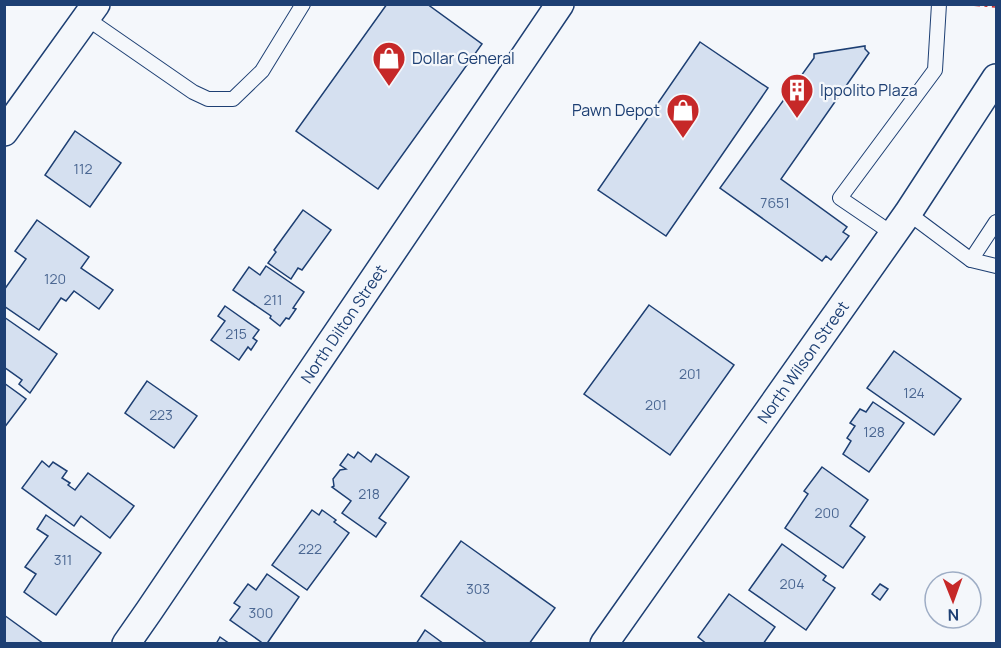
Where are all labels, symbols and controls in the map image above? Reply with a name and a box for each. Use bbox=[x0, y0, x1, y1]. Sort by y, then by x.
shop icon: Dollar General bbox=[371, 40, 407, 87]
place label: Dollar General bbox=[412, 47, 515, 69]
building icon: Ippolito Plaza bbox=[779, 72, 815, 119]
place label: Ippolito Plaza bbox=[820, 79, 918, 101]
shop icon: Pawn Depot bbox=[665, 92, 701, 139]
place label: Pawn Depot bbox=[572, 99, 660, 121]
house number: 112 bbox=[74, 159, 92, 178]
house number: 7651 bbox=[760, 193, 790, 212]
street label: North Dilton Street bbox=[295, 260, 391, 388]
house number: 120 bbox=[44, 269, 66, 288]
house number: 211 bbox=[264, 290, 282, 309]
street label: North Wilson Street bbox=[752, 296, 854, 428]
house number: 215 bbox=[225, 324, 247, 343]
house number: 201 bbox=[679, 364, 701, 383]
house number: 124 bbox=[903, 383, 925, 402]
house number: 201 bbox=[645, 395, 667, 414]
house number: 223 bbox=[149, 405, 173, 424]
house number: 128 bbox=[863, 422, 885, 441]
house number: 218 bbox=[358, 484, 380, 503]
house number: 200 bbox=[814, 503, 840, 522]
house number: 222 bbox=[298, 539, 322, 558]
house number: 311 bbox=[54, 550, 72, 569]
north arrow bbox=[923, 570, 983, 630]
house number: 204 bbox=[780, 574, 804, 593]
house number: 303 bbox=[466, 579, 490, 598]
house number: 300 bbox=[249, 603, 273, 622]
text: N bbox=[947, 604, 959, 626]

